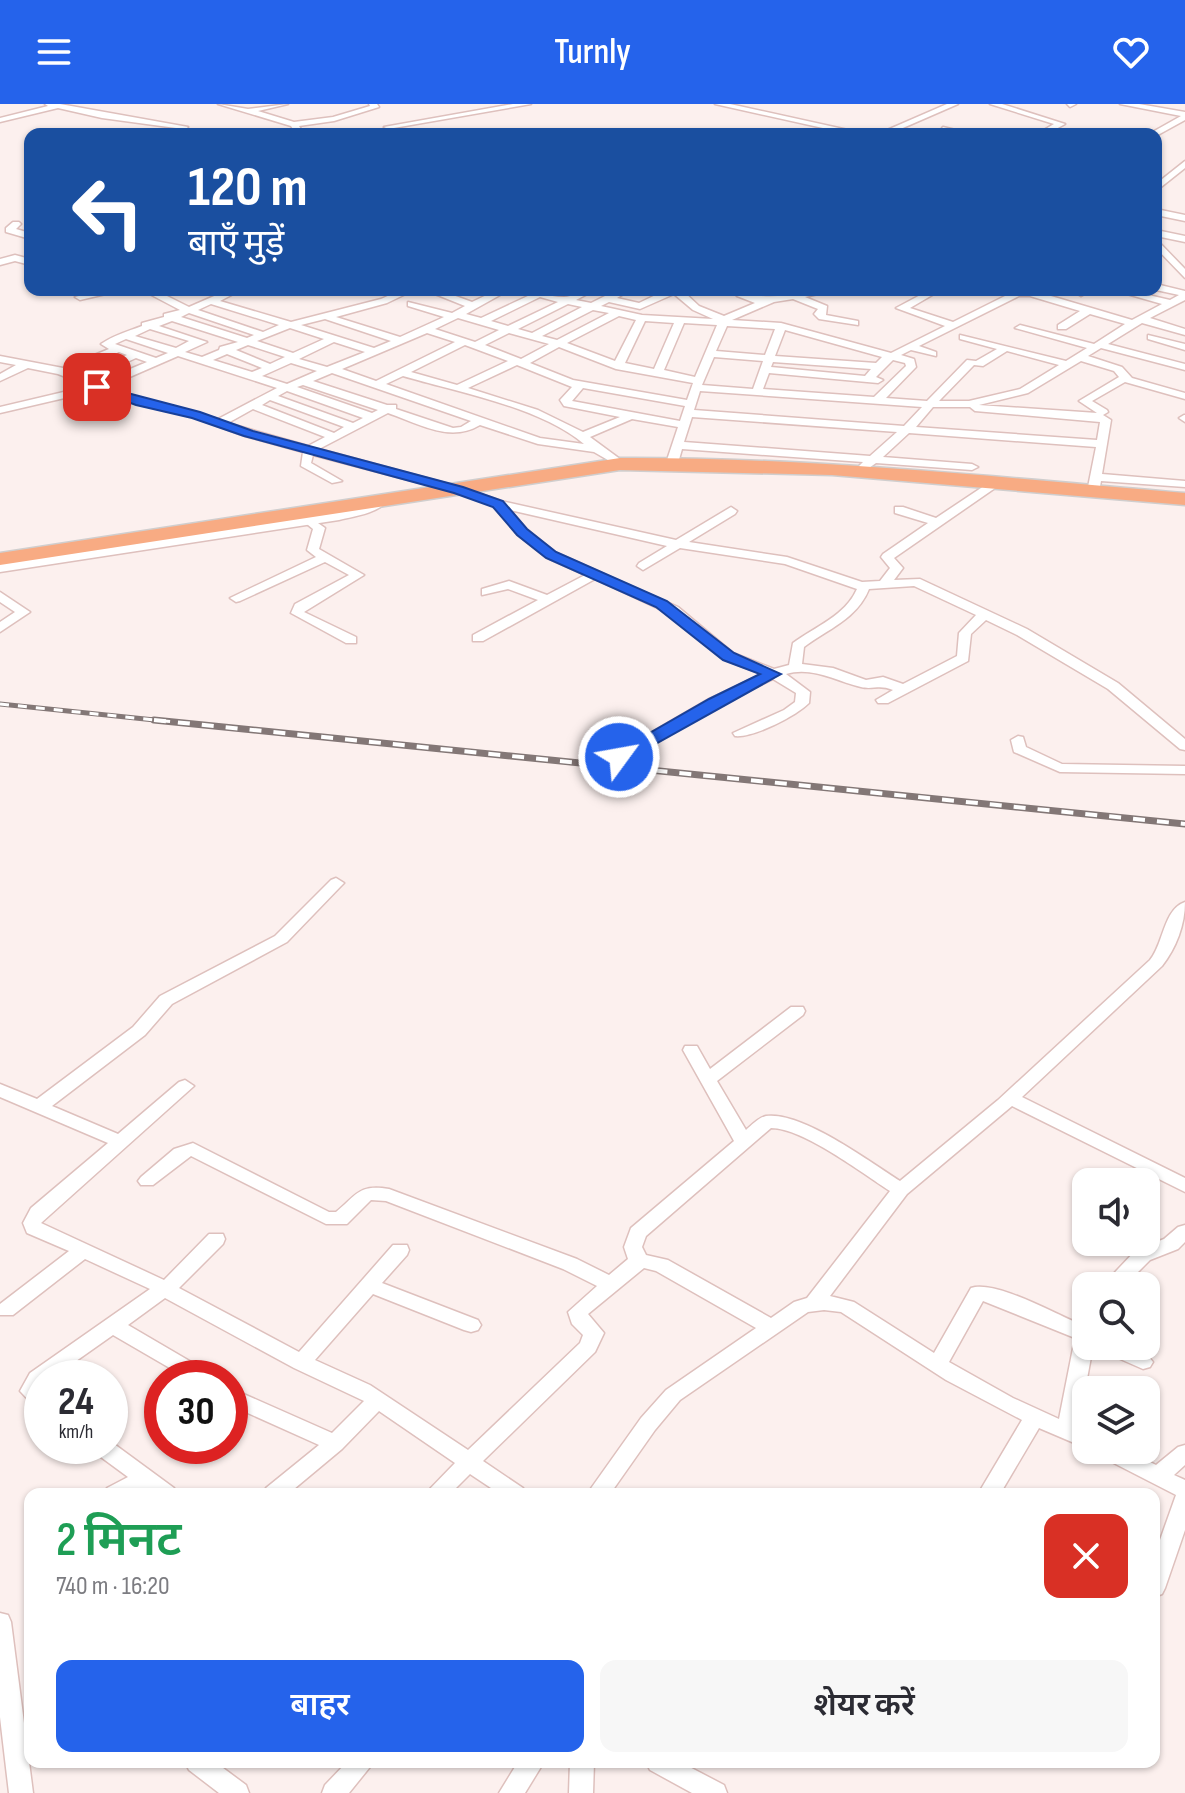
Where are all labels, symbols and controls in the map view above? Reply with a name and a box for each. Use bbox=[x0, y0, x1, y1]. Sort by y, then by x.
icon: menu bbox=[32, 30, 76, 74]
icon: heart bbox=[1109, 30, 1153, 74]
text: Turnly bbox=[554, 31, 631, 74]
text: 120 m bbox=[188, 155, 308, 222]
icon: left bbox=[56, 160, 160, 264]
text: बाएँ मुड़ें bbox=[188, 223, 284, 266]
pin bbox=[63, 353, 131, 421]
icon: arrive bbox=[75, 365, 119, 409]
position arrow bbox=[577, 715, 661, 799]
map controls bbox=[1072, 1168, 1160, 1464]
button: sound bbox=[1072, 1168, 1160, 1256]
button: search bbox=[1072, 1272, 1160, 1360]
speed limit sign: 30 bbox=[144, 1360, 248, 1464]
button: layers bbox=[1072, 1376, 1160, 1464]
text: 24 bbox=[58, 1378, 94, 1426]
text: km/h bbox=[59, 1420, 93, 1444]
text: 2 मिनट bbox=[56, 1512, 181, 1569]
button: close bbox=[1044, 1514, 1128, 1598]
text: 740 m · 16:20 bbox=[56, 1571, 170, 1602]
button: बाहर bbox=[56, 1660, 584, 1752]
button: शेयर करें bbox=[600, 1660, 1128, 1752]

